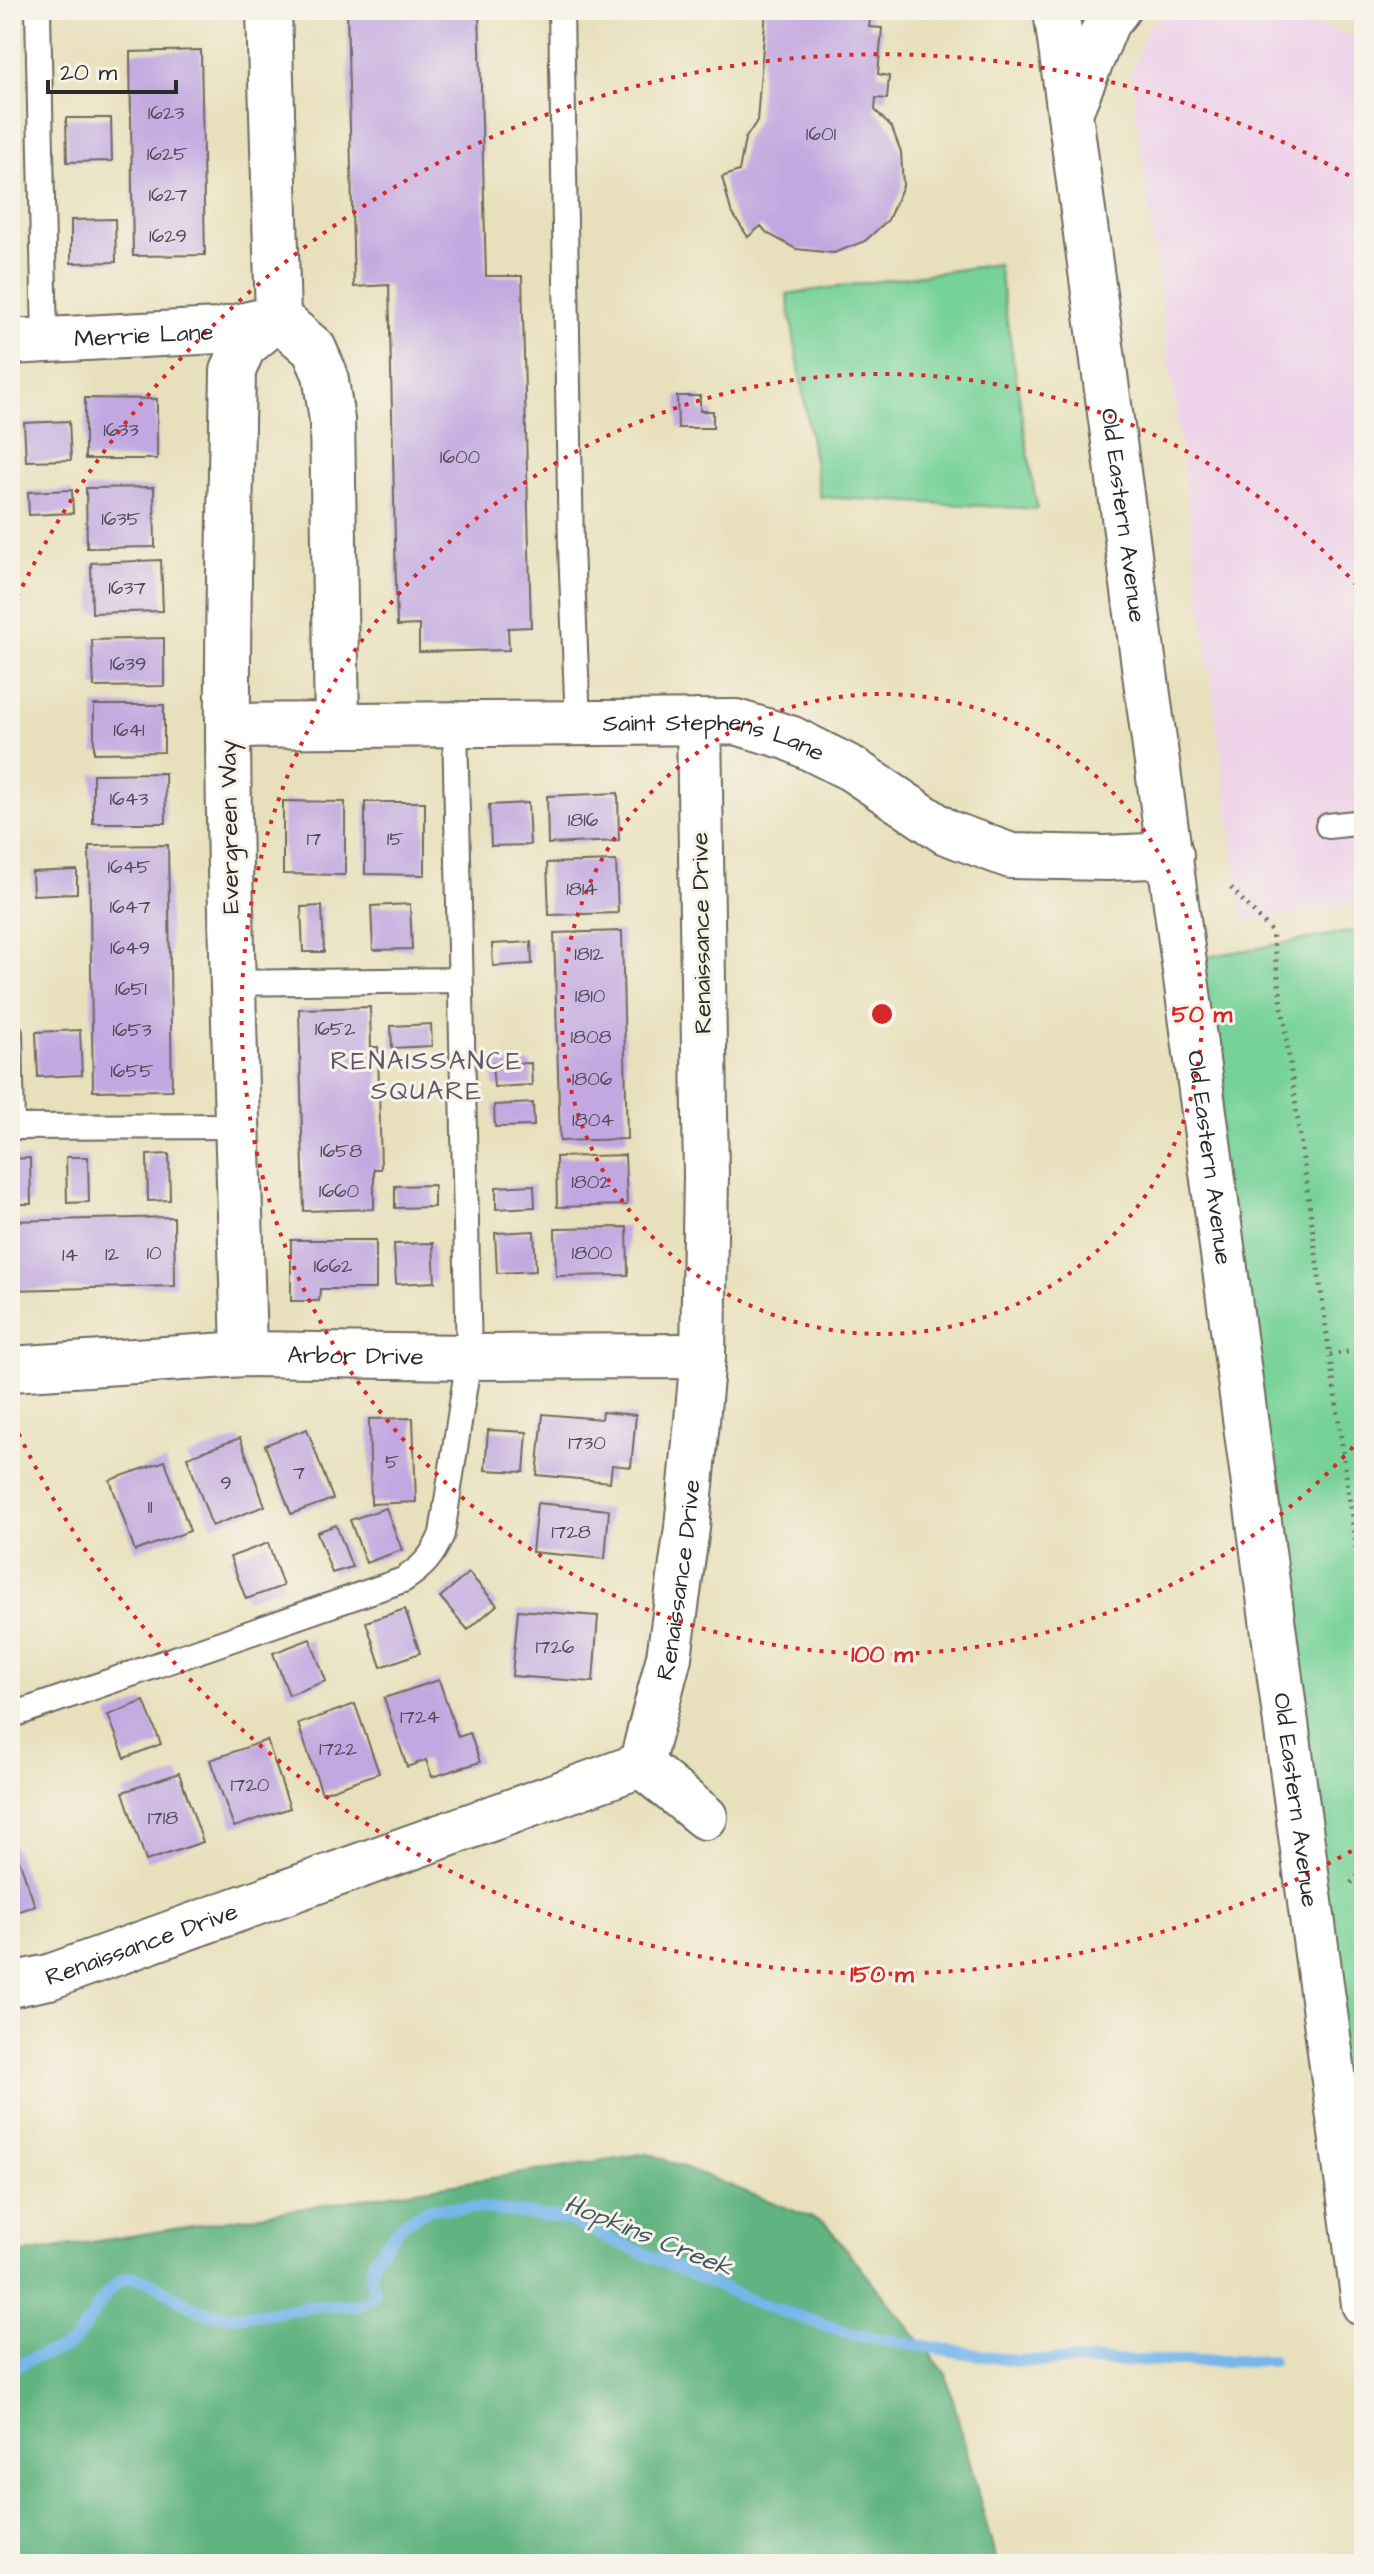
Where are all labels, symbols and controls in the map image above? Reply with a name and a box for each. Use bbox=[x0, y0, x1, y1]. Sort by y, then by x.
scale bar bbox=[48, 44, 176, 94]
text: 20 m bbox=[60, 56, 117, 90]
house number: 1623 bbox=[148, 99, 184, 127]
house number: 1601 bbox=[806, 120, 837, 148]
house number: 1625 bbox=[147, 140, 187, 168]
house number: 1627 bbox=[149, 181, 187, 209]
house number: 1629 bbox=[149, 222, 187, 250]
street label: Merrie Lane bbox=[73, 315, 214, 357]
street label: Old Eastern Avenue bbox=[1092, 406, 1154, 625]
house number: 1633 bbox=[103, 416, 139, 444]
house number: 1600 bbox=[440, 443, 481, 471]
house number: 1635 bbox=[101, 505, 141, 533]
house number: 1637 bbox=[108, 574, 146, 602]
house number: 1639 bbox=[110, 650, 146, 678]
street label: Saint Stephens Lane bbox=[603, 706, 830, 771]
house number: 1641 bbox=[113, 716, 145, 744]
street label: Evergreen Way bbox=[211, 740, 250, 914]
house number: 1643 bbox=[110, 785, 148, 813]
house number: 1816 bbox=[568, 806, 599, 834]
house number: 17 bbox=[307, 825, 321, 853]
house number: 15 bbox=[387, 825, 403, 853]
street label: Renaissance Drive bbox=[683, 832, 721, 1034]
house number: 1645 bbox=[108, 853, 150, 881]
house number: 1814 bbox=[566, 875, 598, 903]
house number: 1647 bbox=[109, 893, 151, 921]
house number: 1649 bbox=[110, 934, 150, 962]
house number: 1812 bbox=[574, 940, 604, 968]
house number: 1651 bbox=[115, 975, 147, 1003]
house number: 1810 bbox=[575, 982, 606, 1010]
text: 50 m bbox=[1172, 998, 1233, 1032]
centre of rings bbox=[868, 1000, 896, 1028]
house number: 1652 bbox=[315, 1015, 356, 1043]
house number: 1653 bbox=[112, 1016, 152, 1044]
house number: 1808 bbox=[570, 1023, 612, 1051]
district label: RENAISSANCE SQUARE bbox=[331, 1043, 523, 1109]
street label: Old Eastern Avenue bbox=[1178, 1049, 1240, 1267]
house number: 1655 bbox=[110, 1057, 154, 1085]
house number: 1806 bbox=[572, 1065, 613, 1093]
house number: 1804 bbox=[572, 1106, 614, 1134]
house number: 1658 bbox=[320, 1137, 362, 1165]
house number: 1802 bbox=[571, 1168, 611, 1196]
house number: 1660 bbox=[319, 1177, 360, 1205]
house number: 10 bbox=[146, 1239, 162, 1267]
house number: 1800 bbox=[572, 1239, 613, 1267]
house number: 12 bbox=[105, 1240, 120, 1268]
house number: 14 bbox=[62, 1241, 78, 1269]
house number: 1662 bbox=[313, 1252, 353, 1280]
street label: Arbor Drive bbox=[287, 1339, 424, 1374]
house number: 1730 bbox=[568, 1429, 606, 1457]
house number: 5 bbox=[385, 1448, 399, 1476]
house number: 7 bbox=[293, 1459, 305, 1487]
house number: 9 bbox=[220, 1469, 232, 1497]
street label: Renaissance Drive bbox=[648, 1478, 709, 1684]
house number: 11 bbox=[147, 1493, 153, 1521]
house number: 1728 bbox=[551, 1518, 591, 1546]
house number: 1726 bbox=[536, 1633, 575, 1661]
text: 100 m bbox=[851, 1638, 913, 1672]
street label: Old Eastern Avenue bbox=[1264, 1691, 1327, 1909]
house number: 1724 bbox=[400, 1703, 440, 1731]
house number: 1722 bbox=[319, 1735, 357, 1763]
house number: 1720 bbox=[231, 1771, 270, 1799]
house number: 1718 bbox=[148, 1804, 178, 1832]
street label: Renaissance Drive bbox=[41, 1895, 243, 1995]
text: 150 m bbox=[850, 1958, 914, 1992]
water label: Hopkins Creek bbox=[559, 2186, 739, 2286]

